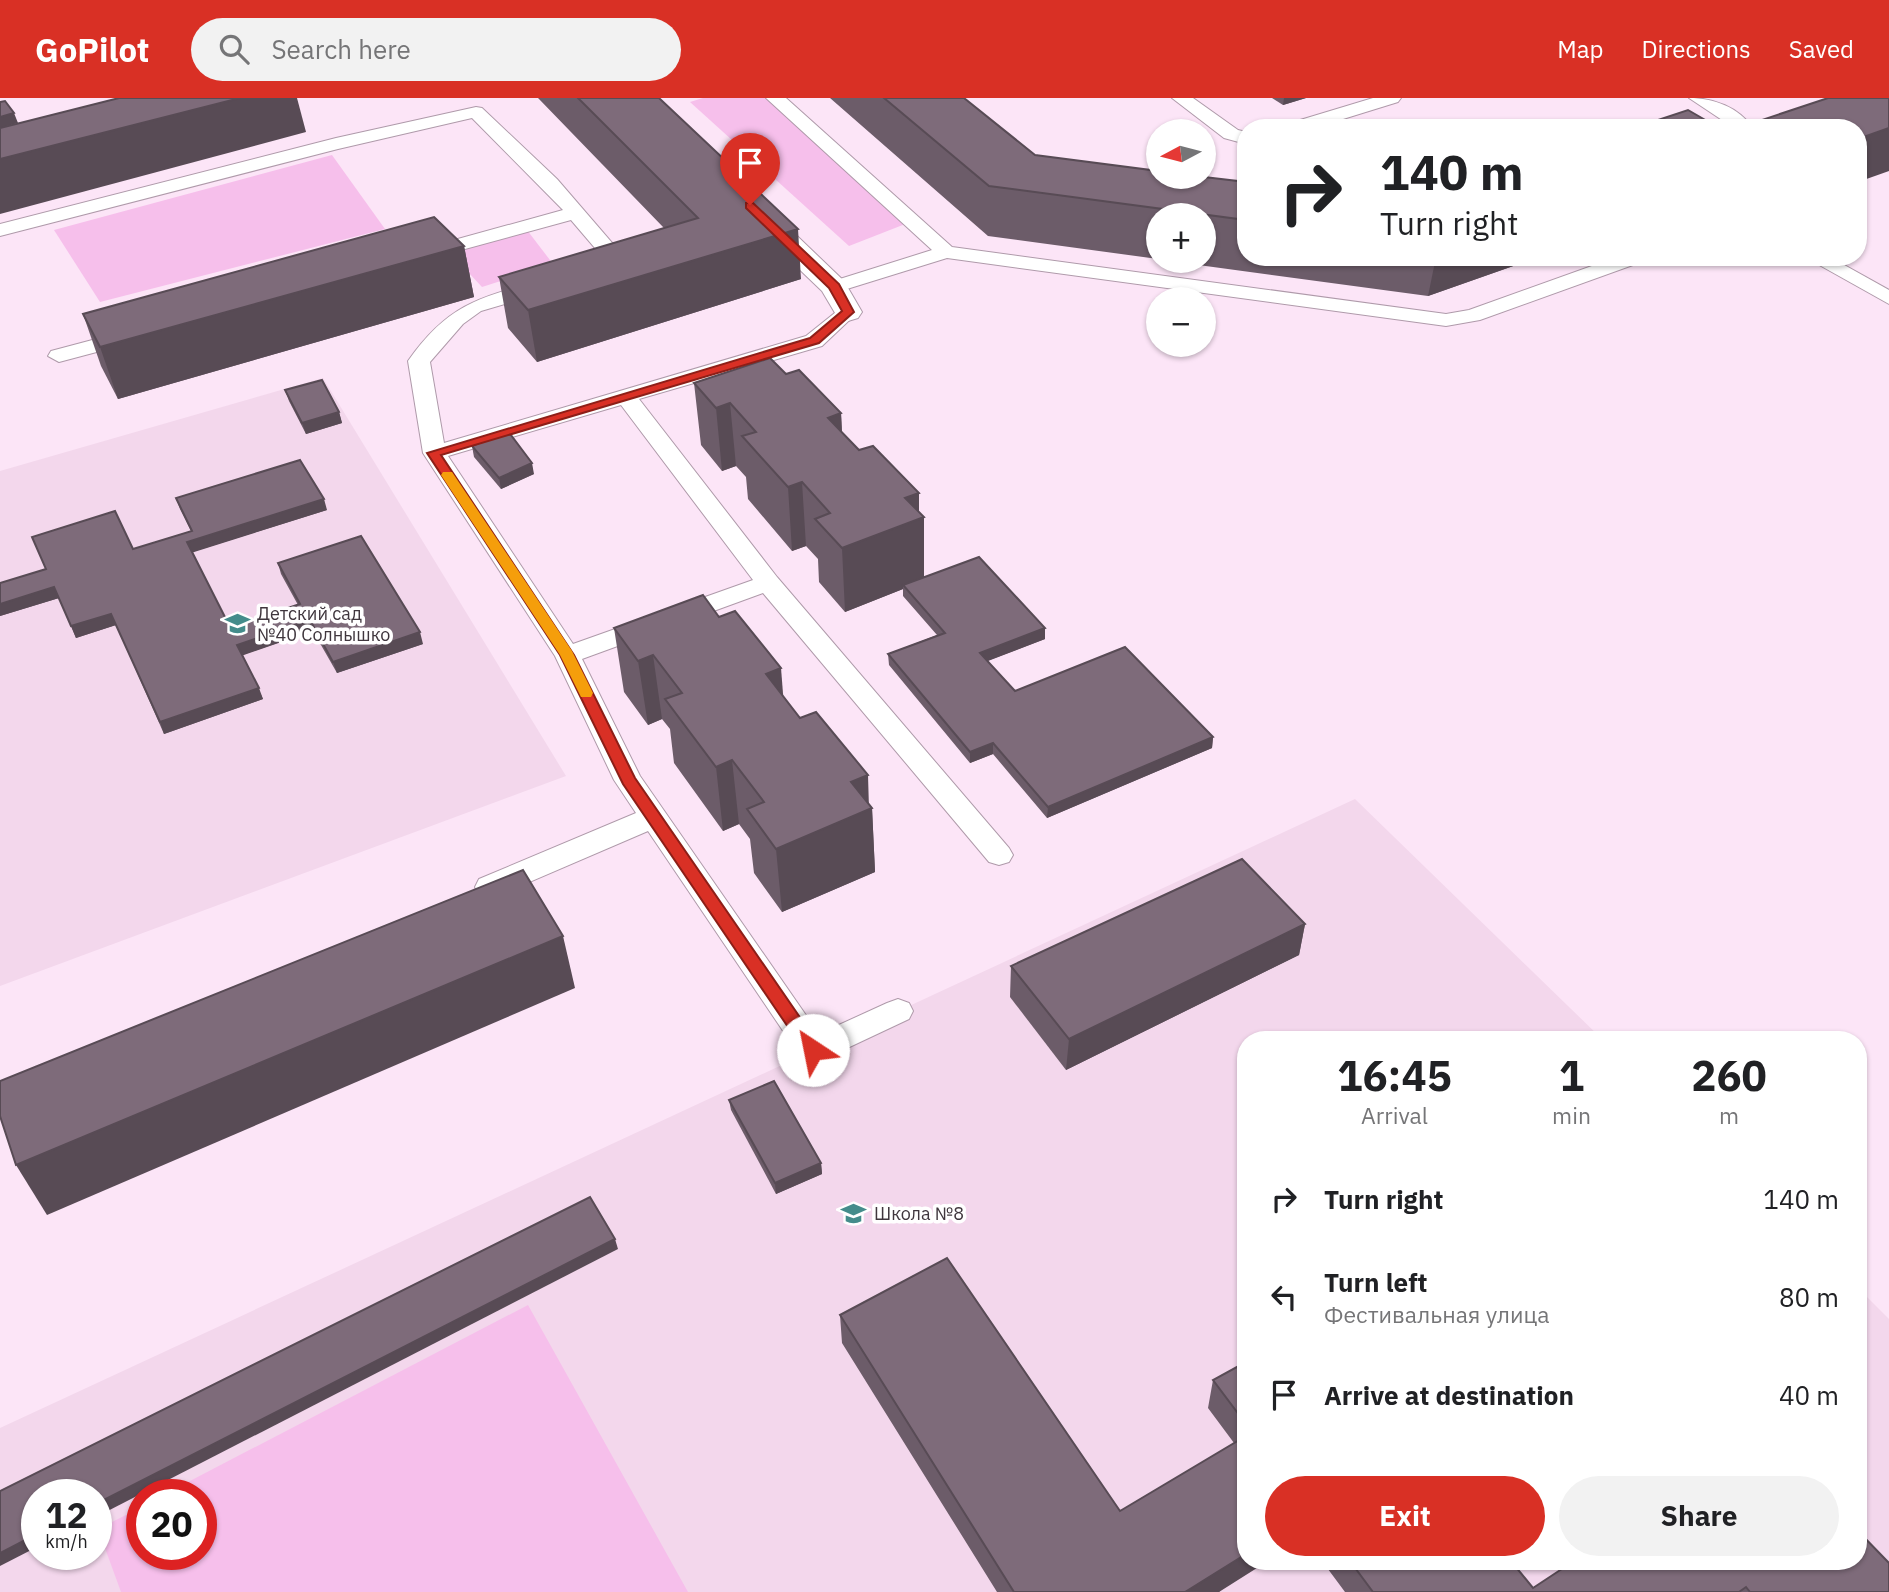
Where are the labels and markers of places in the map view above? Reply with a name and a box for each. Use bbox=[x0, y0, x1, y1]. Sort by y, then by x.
pin bbox=[720, 133, 780, 205]
place label: Детский сад №40 Солнышко bbox=[257, 602, 390, 646]
school or university icon: Детский сад №40 Солнышко bbox=[223, 609, 251, 637]
school or university icon: Школа №8 bbox=[840, 1199, 868, 1227]
place label: Школа №8 bbox=[874, 1202, 964, 1225]

